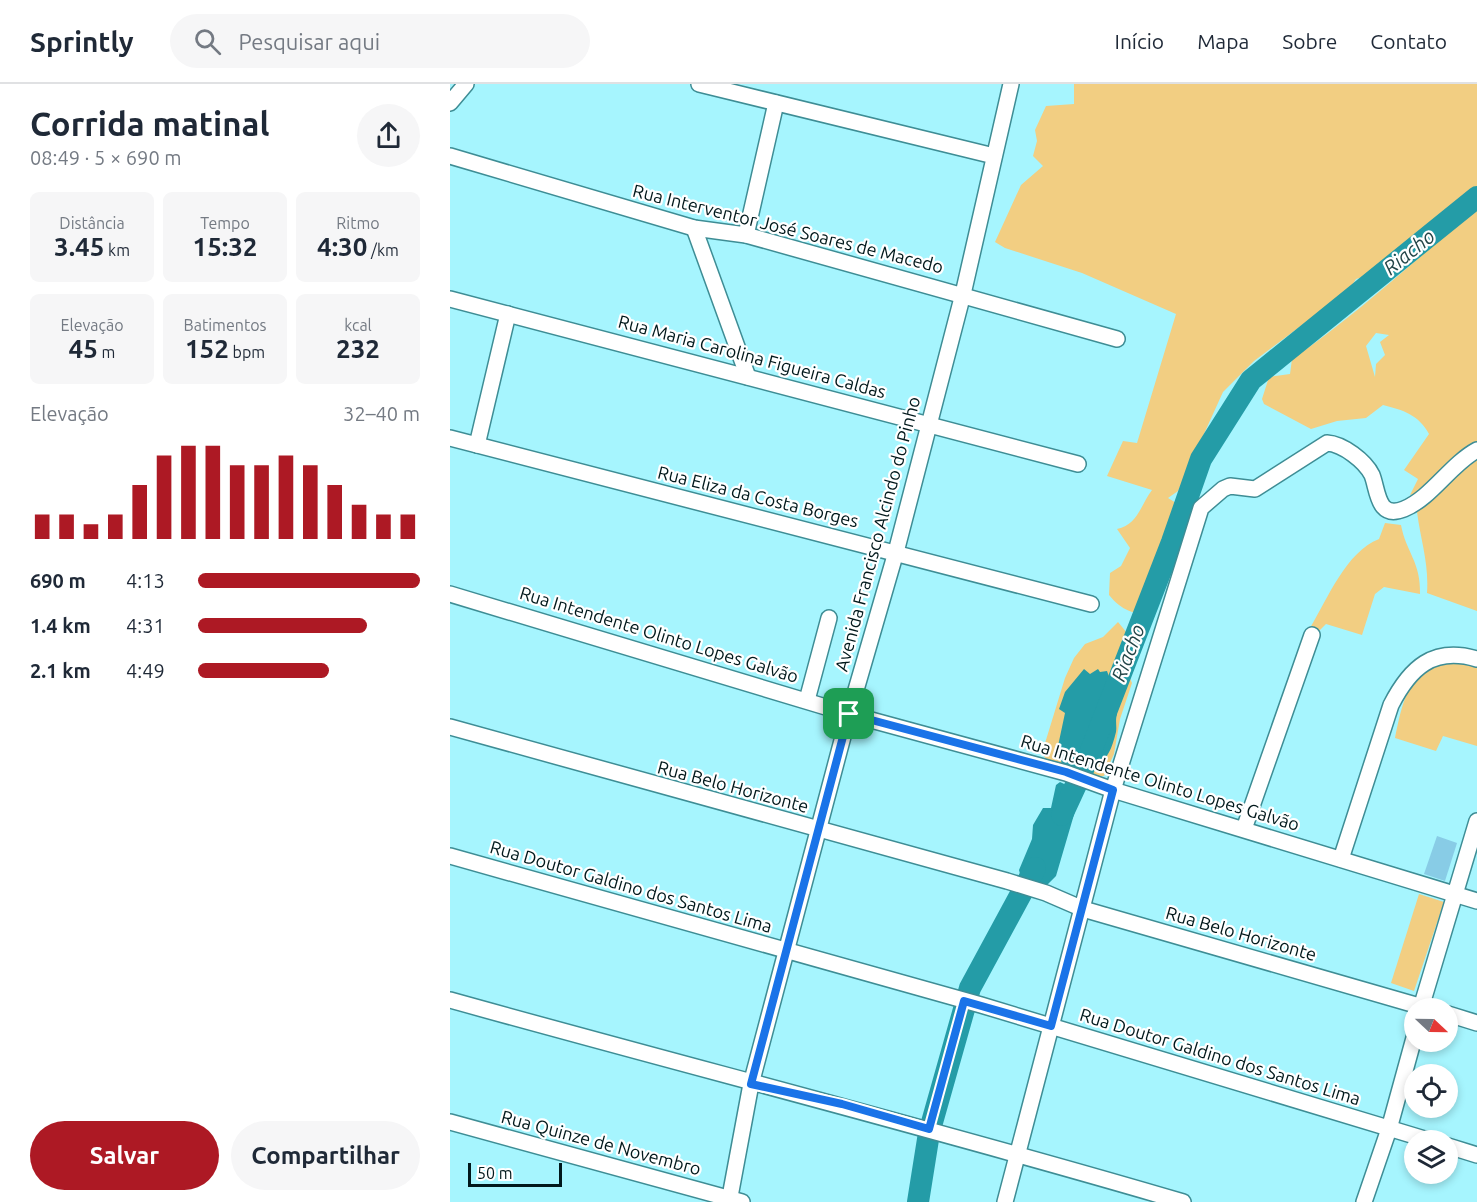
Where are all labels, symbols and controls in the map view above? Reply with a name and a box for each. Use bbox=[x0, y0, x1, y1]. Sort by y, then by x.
search box bbox=[170, 14, 590, 68]
icon: search bbox=[191, 25, 224, 58]
text: Sprintly bbox=[30, 26, 134, 57]
text: Pesquisar aqui bbox=[239, 29, 380, 54]
text: Início bbox=[1115, 29, 1164, 53]
text: Mapa bbox=[1197, 29, 1249, 53]
text: Sobre bbox=[1282, 29, 1337, 53]
text: Contato bbox=[1370, 29, 1447, 53]
button: share bbox=[357, 104, 420, 167]
text: Corrida matinal bbox=[30, 105, 269, 142]
text: 08:49 · 5 × 690 m bbox=[30, 146, 182, 169]
street label: Rua Interventor José Soares de Macedo bbox=[631, 180, 946, 276]
text: Distância bbox=[59, 214, 125, 232]
text: Tempo bbox=[200, 214, 250, 232]
text: Ritmo bbox=[336, 214, 380, 232]
water label: Riacho bbox=[1378, 224, 1439, 279]
text: 3.45 bbox=[54, 232, 104, 261]
text: 15:32 bbox=[192, 232, 258, 261]
text: 4:30 bbox=[317, 232, 367, 261]
text: km bbox=[104, 241, 130, 259]
text: /km bbox=[367, 241, 399, 259]
street label: Rua Maria Carolina Figueira Caldas bbox=[616, 311, 888, 401]
text: Elevação bbox=[61, 316, 124, 334]
text: Batimentos bbox=[184, 316, 266, 334]
text: kcal bbox=[344, 316, 372, 334]
text: 45 bbox=[69, 334, 98, 363]
text: 152 bbox=[185, 334, 229, 363]
text: 232 bbox=[336, 334, 380, 363]
text: m bbox=[98, 343, 115, 361]
text: bpm bbox=[229, 343, 265, 361]
street label: Avenida Francisco Alcindo do Pinho bbox=[831, 394, 923, 673]
text: Elevação bbox=[30, 402, 109, 425]
text: 32–40 m bbox=[343, 402, 420, 425]
street label: Rua Eliza da Costa Borges bbox=[656, 461, 861, 531]
text: 690 m bbox=[30, 569, 86, 592]
text: 4:13 bbox=[126, 569, 165, 592]
street label: Rua Intendente Olinto Lopes Galvão bbox=[518, 582, 801, 686]
text: 1.4 km bbox=[30, 614, 91, 637]
text: 4:31 bbox=[126, 614, 165, 637]
water label: Riacho bbox=[1106, 621, 1149, 685]
text: 2.1 km bbox=[30, 659, 91, 682]
text: 4:49 bbox=[126, 659, 165, 682]
pin bbox=[823, 688, 874, 739]
icon: arrive bbox=[832, 697, 865, 730]
street label: Rua Intendente Olinto Lopes Galvão bbox=[1019, 730, 1302, 834]
street label: Rua Belo Horizonte bbox=[655, 756, 811, 816]
street label: Rua Doutor Galdino dos Santos Lima bbox=[488, 836, 775, 936]
street label: Rua Belo Horizonte bbox=[1164, 902, 1319, 964]
north arrow bbox=[1404, 998, 1458, 1052]
map controls bbox=[1404, 998, 1458, 1184]
street label: Rua Doutor Galdino dos Santos Lima bbox=[1078, 1004, 1363, 1108]
button: locate bbox=[1404, 1064, 1458, 1118]
street label: Rua Quinze de Novembro bbox=[499, 1106, 703, 1179]
button: Salvar bbox=[30, 1121, 219, 1190]
button: Compartilhar bbox=[231, 1121, 420, 1190]
button: layers bbox=[1404, 1130, 1458, 1184]
scale bar bbox=[468, 1160, 562, 1188]
text: 50 m bbox=[477, 1164, 513, 1182]

